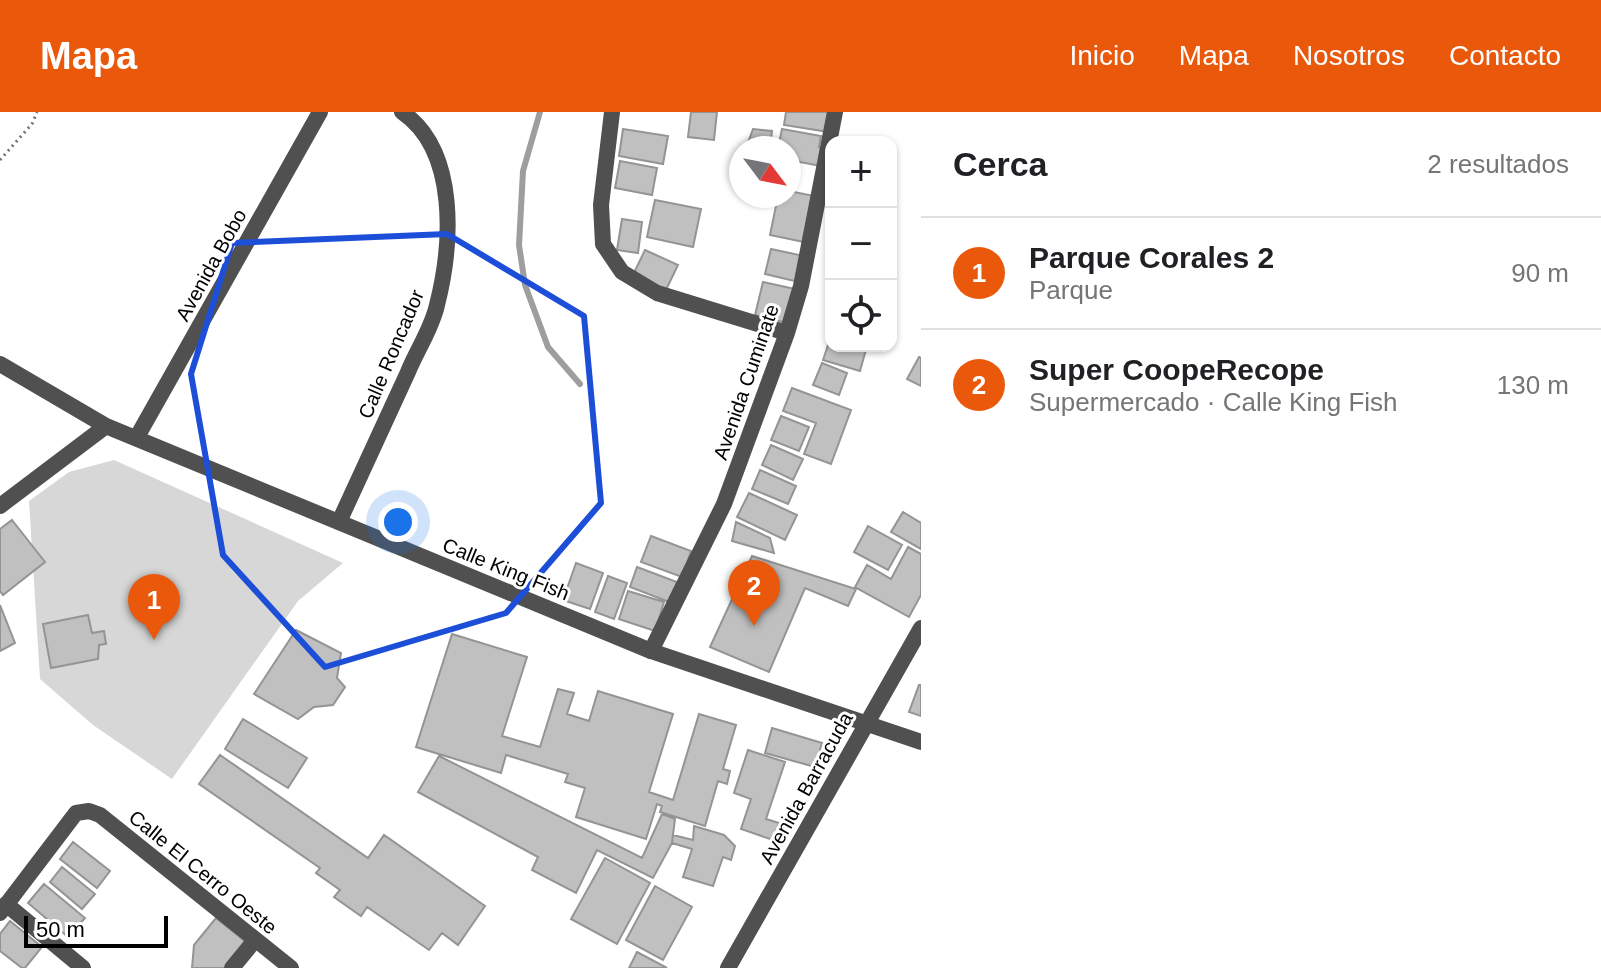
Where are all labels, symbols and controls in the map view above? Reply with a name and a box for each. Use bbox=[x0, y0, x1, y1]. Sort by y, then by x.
text: Mapa bbox=[40, 35, 137, 77]
text: Inicio bbox=[1069, 40, 1135, 71]
text: Mapa bbox=[1179, 40, 1249, 71]
text: Nosotros bbox=[1293, 40, 1405, 71]
text: Contacto bbox=[1449, 40, 1561, 71]
north arrow bbox=[729, 136, 801, 208]
map controls bbox=[825, 136, 897, 352]
button: + bbox=[825, 136, 897, 208]
text: Cerca bbox=[953, 145, 1048, 183]
text: 2 resultados bbox=[1427, 149, 1569, 179]
street label: Avenida Bobo bbox=[171, 205, 251, 325]
button: − bbox=[825, 208, 897, 280]
text: Parque Corales 2 bbox=[1029, 241, 1274, 274]
text: 1 bbox=[972, 258, 986, 288]
text: 90 m bbox=[1511, 258, 1569, 288]
text: Parque bbox=[1029, 275, 1113, 305]
button: locate bbox=[825, 280, 897, 352]
street label: Calle Roncador bbox=[354, 286, 428, 422]
street label: Avenida Cuminate bbox=[709, 301, 783, 463]
text: Super CoopeRecope bbox=[1029, 353, 1324, 386]
text: 2 bbox=[972, 370, 986, 400]
text: 130 m bbox=[1497, 370, 1569, 400]
text: Supermercado · Calle King Fish bbox=[1029, 387, 1398, 417]
your location bbox=[378, 502, 418, 542]
street label: Calle King Fish bbox=[440, 534, 572, 604]
pin: 2 bbox=[728, 560, 780, 626]
pin: 1 bbox=[128, 574, 180, 640]
street label: Avenida Barracuda bbox=[755, 708, 857, 868]
street label: Calle El Cerro Oeste bbox=[125, 806, 281, 938]
scale bar bbox=[24, 912, 168, 948]
text: 50 m bbox=[36, 917, 85, 942]

